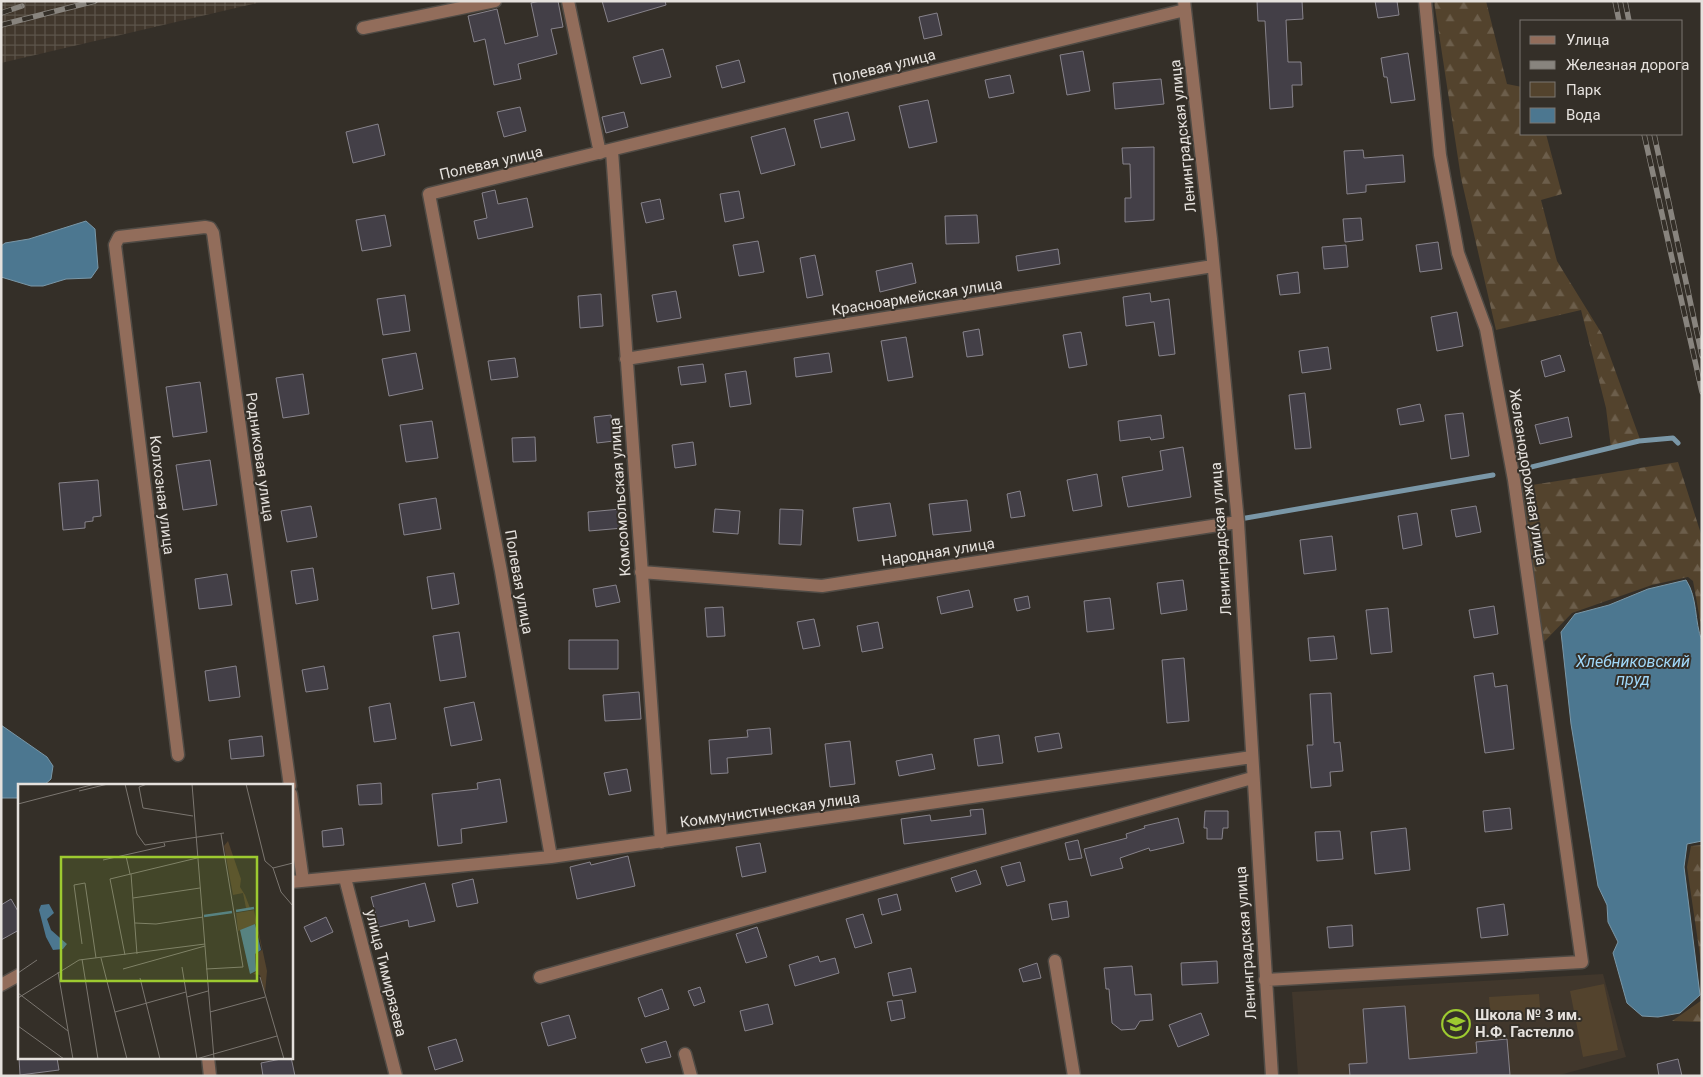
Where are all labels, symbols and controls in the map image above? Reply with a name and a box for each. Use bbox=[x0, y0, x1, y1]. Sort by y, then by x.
legend bbox=[1520, 20, 1683, 135]
text: Улица bbox=[1566, 31, 1609, 49]
street label: Полевая улица bbox=[831, 45, 937, 89]
text: Железная дорога bbox=[1566, 56, 1689, 74]
street label: Ленинградская улица bbox=[1166, 59, 1200, 213]
text: Парк bbox=[1566, 81, 1601, 99]
text: Вода bbox=[1566, 106, 1601, 124]
street label: Полевая улица bbox=[438, 142, 544, 184]
street label: Красноармейская улица bbox=[830, 275, 1004, 319]
street label: Железнодорожная улица bbox=[1505, 388, 1551, 566]
street label: Родниковая улица bbox=[242, 391, 278, 523]
street label: Комсомольская улица bbox=[605, 417, 635, 577]
street label: Колхозная улица bbox=[146, 434, 178, 556]
street label: Ленинградская улица bbox=[1207, 462, 1235, 616]
street label: Полевая улица bbox=[501, 528, 537, 636]
street label: Народная улица bbox=[880, 534, 996, 570]
water label: Хлебниковский пруд bbox=[1575, 652, 1690, 689]
inset map bbox=[18, 784, 292, 1060]
street label: Коммунистическая улица bbox=[679, 788, 861, 832]
street label: Ленинградская улица bbox=[1232, 866, 1260, 1020]
street label: улица Тимирязева bbox=[362, 908, 410, 1038]
place label: Школа № 3 им. Н.Ф. Гастелло bbox=[1475, 1006, 1582, 1041]
school or university icon: Школа № 3 им. Н.Ф. Гастелло bbox=[1441, 1009, 1471, 1039]

